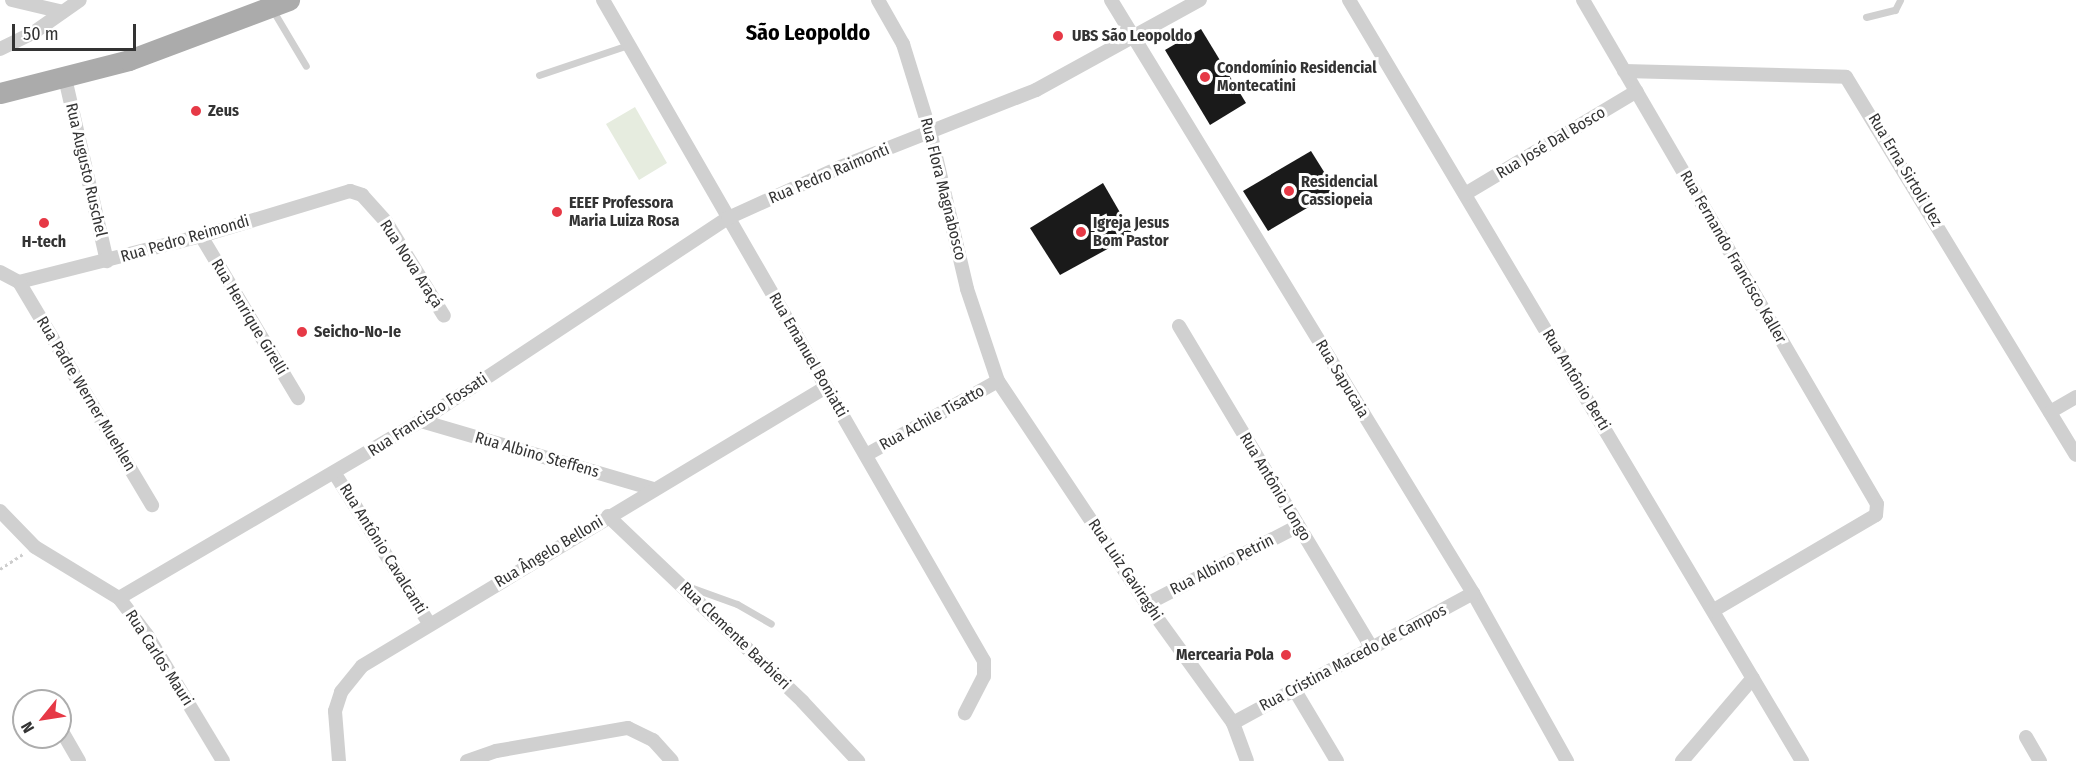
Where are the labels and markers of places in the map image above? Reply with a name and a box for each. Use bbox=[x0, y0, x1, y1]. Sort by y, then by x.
place label: UBS São Leopoldo bbox=[1072, 26, 1192, 46]
marker: UBS São Leopoldo bbox=[1049, 27, 1067, 45]
place label: Condomínio Residencial Montecatini bbox=[1217, 58, 1377, 96]
marker: Condomínio Residencial Montecatini bbox=[1198, 70, 1212, 84]
place label: Zeus bbox=[208, 101, 239, 121]
marker: Zeus bbox=[189, 104, 203, 118]
place label: Residencial Cassiopeia bbox=[1301, 172, 1378, 210]
marker: Residencial Cassiopeia bbox=[1282, 184, 1296, 198]
place label: EEEF Professora Maria Luiza Rosa bbox=[569, 193, 679, 231]
marker: EEEF Professora Maria Luiza Rosa bbox=[550, 205, 564, 219]
place label: Igreja Jesus Bom Pastor bbox=[1093, 213, 1169, 251]
marker: H-tech bbox=[37, 216, 51, 230]
marker: Igreja Jesus Bom Pastor bbox=[1074, 225, 1088, 239]
place label: H-tech bbox=[22, 232, 66, 252]
place label: Seicho-No-Ie bbox=[314, 322, 401, 342]
marker: Seicho-No-Ie bbox=[295, 325, 309, 339]
place label: Mercearia Pola bbox=[1176, 645, 1274, 665]
marker: Mercearia Pola bbox=[1279, 648, 1293, 662]

